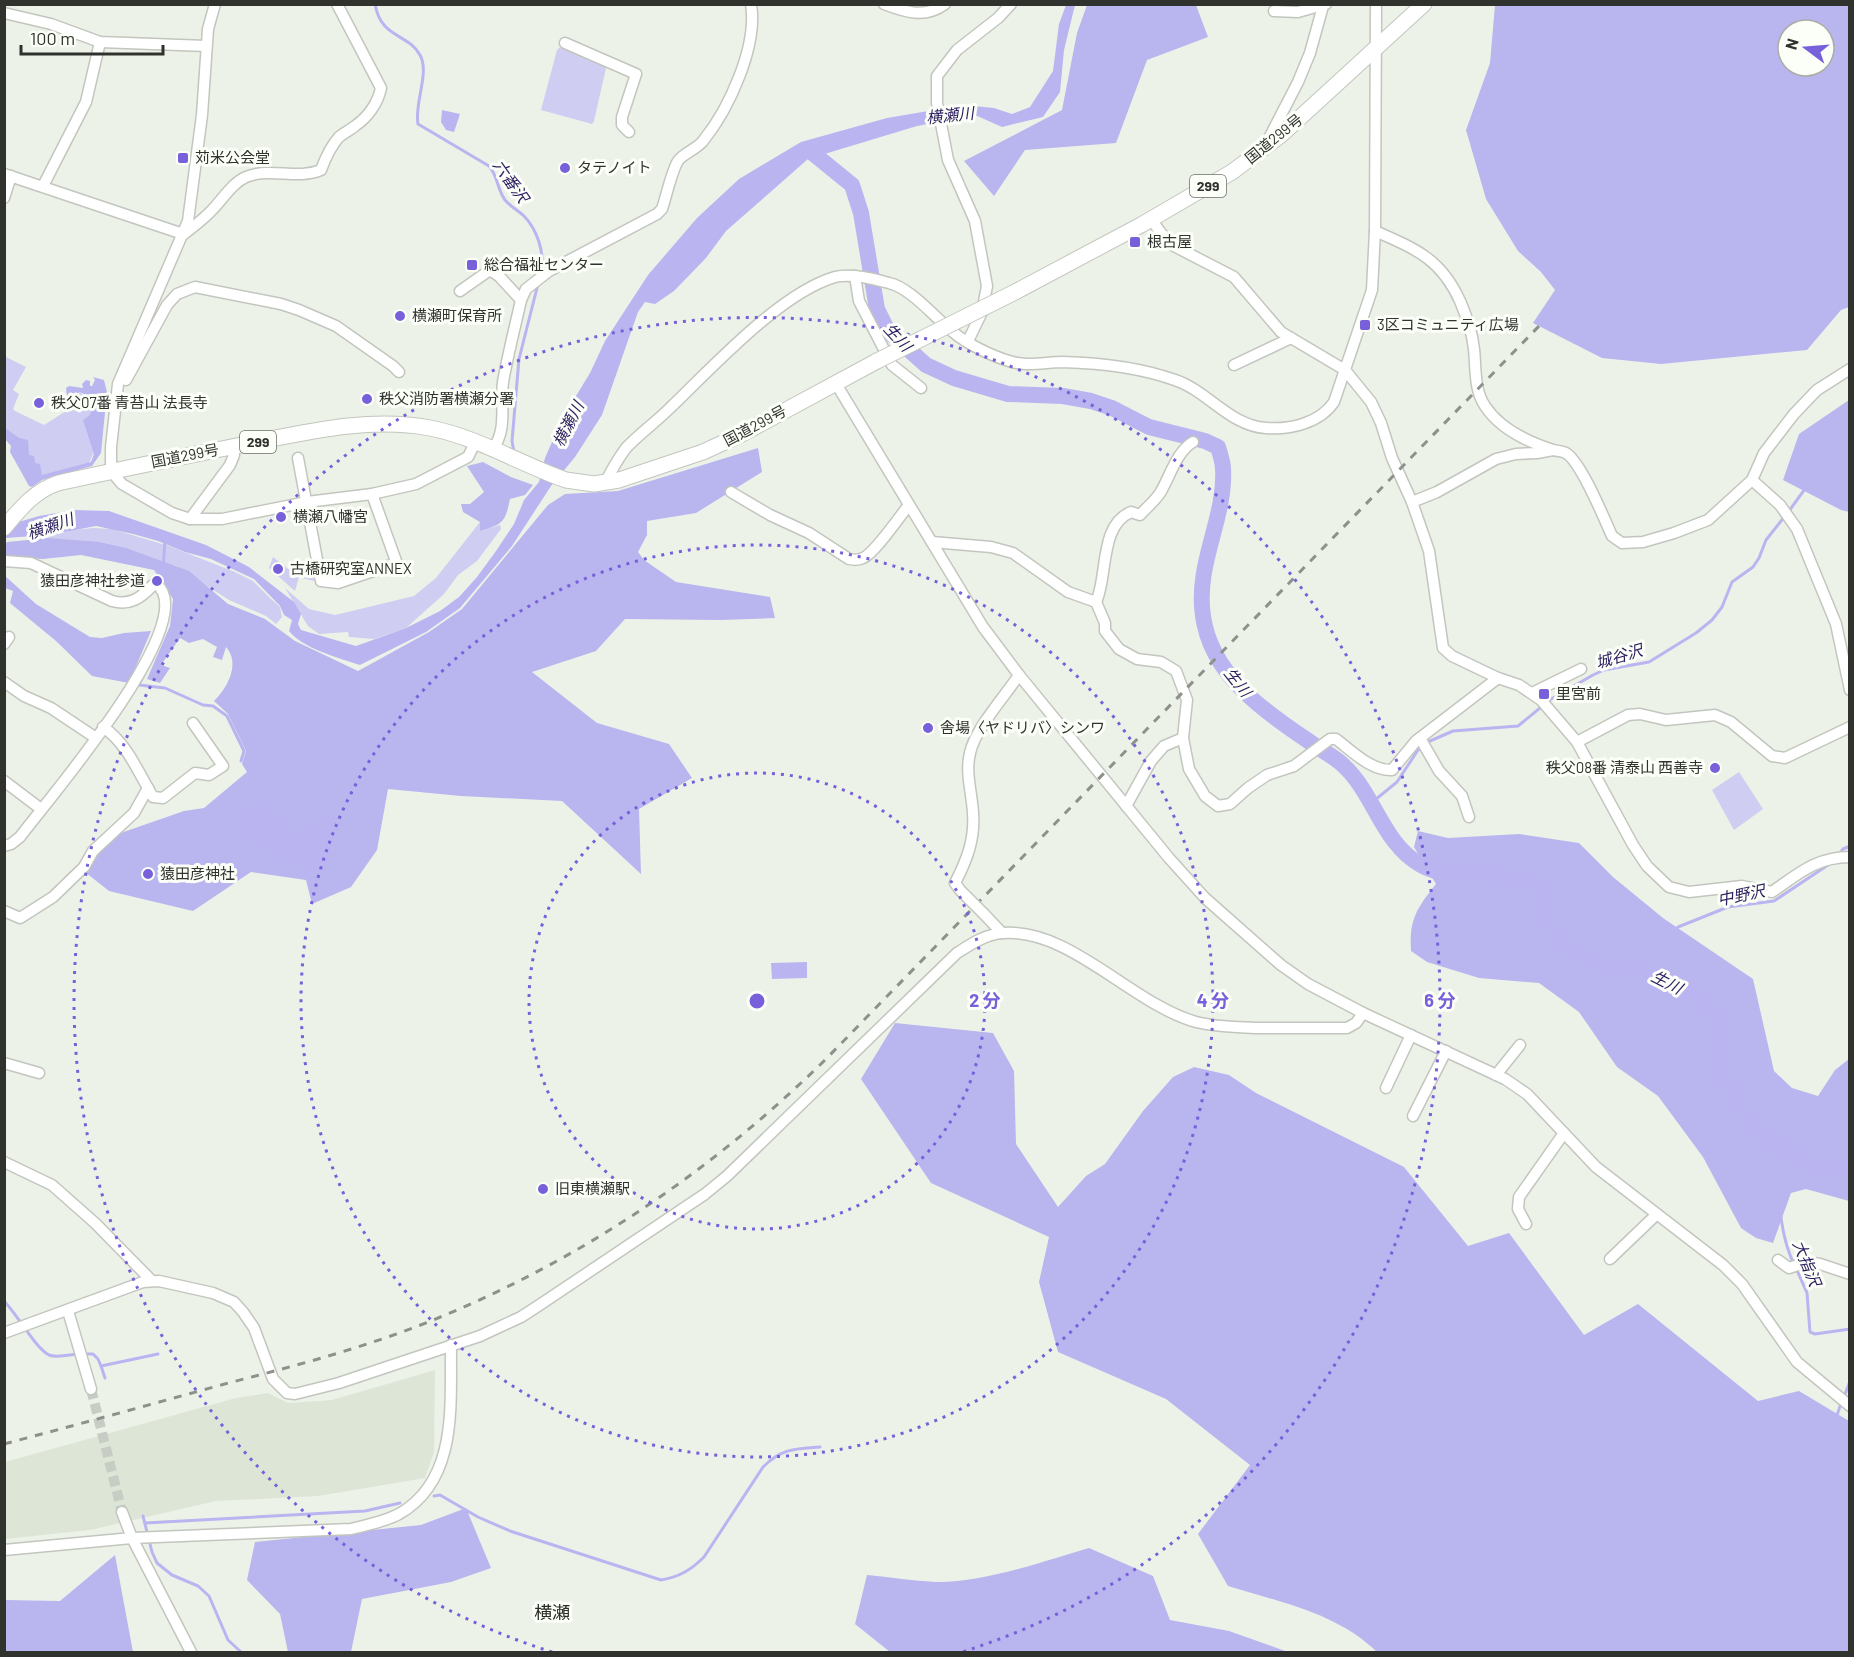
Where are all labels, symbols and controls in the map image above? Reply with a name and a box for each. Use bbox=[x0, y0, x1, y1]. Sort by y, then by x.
scale bar bbox=[21, 18, 164, 56]
north arrow bbox=[1776, 18, 1836, 78]
text: 100 m bbox=[30, 27, 75, 49]
text: N bbox=[1781, 36, 1802, 51]
water label: 横瀬川 bbox=[925, 102, 977, 126]
street label: 国道299号 bbox=[1241, 110, 1306, 167]
place label: 苅米公会堂 bbox=[195, 148, 270, 166]
marker: 苅米公会堂 bbox=[176, 151, 190, 165]
water label: 六番沢 bbox=[490, 156, 534, 207]
place label: タテノイト bbox=[577, 158, 652, 176]
marker: タテノイト bbox=[558, 161, 572, 175]
road number: 299 bbox=[1190, 175, 1226, 197]
place label: 根古屋 bbox=[1147, 232, 1192, 250]
marker: 根古屋 bbox=[1128, 235, 1142, 249]
place label: 総合福祉センター bbox=[484, 255, 604, 273]
marker: 総合福祉センター bbox=[465, 258, 479, 272]
place label: 横瀬町保育所 bbox=[412, 306, 502, 324]
marker: 横瀬町保育所 bbox=[393, 309, 407, 323]
place label: 3区コミュニティ広場 bbox=[1377, 315, 1519, 333]
water label: 生川 bbox=[881, 318, 918, 356]
marker: 3区コミュニティ広場 bbox=[1358, 318, 1372, 332]
place label: 秩父消防署横瀬分署 bbox=[379, 389, 514, 407]
marker: 秩父消防署横瀬分署 bbox=[360, 392, 374, 406]
place label: 秩父07番 青苔山 法長寺 bbox=[51, 393, 208, 411]
marker: 秩父07番 青苔山 法長寺 bbox=[32, 396, 46, 410]
water label: 横瀬川 bbox=[548, 396, 588, 449]
street label: 国道299号 bbox=[720, 401, 789, 449]
road number: 299 bbox=[240, 431, 276, 453]
street label: 国道299号 bbox=[149, 440, 220, 470]
place label: 横瀬八幡宮 bbox=[293, 507, 368, 525]
water label: 横瀬川 bbox=[24, 508, 78, 542]
marker: 横瀬八幡宮 bbox=[274, 510, 288, 524]
place label: 古橋研究室ANNEX bbox=[290, 559, 412, 577]
marker: 古橋研究室ANNEX bbox=[271, 562, 285, 576]
place label: 猿田彦神社参道 bbox=[40, 571, 145, 589]
marker: 猿田彦神社参道 bbox=[150, 574, 164, 588]
water label: 城谷沢 bbox=[1593, 639, 1646, 671]
water label: 生川 bbox=[1221, 663, 1257, 702]
place label: 里宮前 bbox=[1556, 684, 1601, 702]
marker: 里宮前 bbox=[1537, 687, 1551, 701]
place label: 舎場〈ヤドリバ〉シンワ bbox=[940, 718, 1105, 736]
marker: 舎場〈ヤドリバ〉シンワ bbox=[921, 721, 935, 735]
place label: 秩父08番 清泰山 西善寺 bbox=[1546, 758, 1703, 776]
marker: 秩父08番 清泰山 西善寺 bbox=[1708, 761, 1722, 775]
place label: 猿田彦神社 bbox=[160, 864, 235, 882]
marker: 猿田彦神社 bbox=[141, 867, 155, 881]
water label: 中野沢 bbox=[1715, 880, 1768, 909]
water label: 生川 bbox=[1649, 966, 1688, 998]
text: 2 分 bbox=[969, 989, 1001, 1011]
text: 4 分 bbox=[1197, 989, 1229, 1011]
text: 6 分 bbox=[1424, 989, 1456, 1011]
centre of rings bbox=[747, 991, 767, 1011]
place label: 旧東横瀬駅 bbox=[555, 1179, 630, 1197]
marker: 旧東横瀬駅 bbox=[536, 1182, 550, 1196]
water label: 大指沢 bbox=[1790, 1237, 1826, 1290]
district label: 横瀬 bbox=[534, 1601, 570, 1623]

